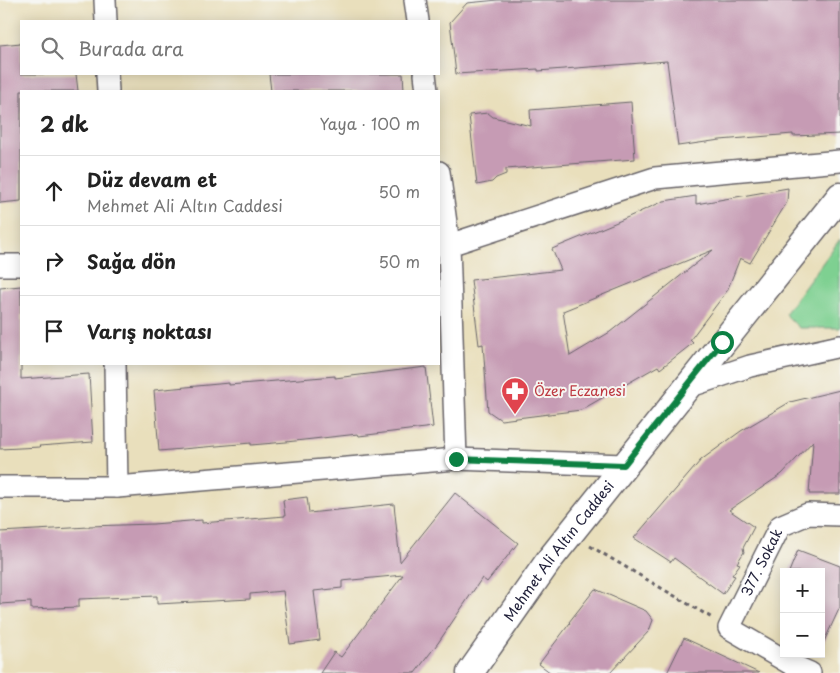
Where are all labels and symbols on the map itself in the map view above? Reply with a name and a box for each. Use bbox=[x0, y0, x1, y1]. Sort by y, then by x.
route start bbox=[711, 331, 734, 354]
pharmacy icon: Özer Eczanesi bbox=[500, 376, 530, 415]
place label: Özer Eczanesi bbox=[534, 380, 626, 401]
route end bbox=[445, 448, 468, 471]
street label: Mehmet Ali Altın Caddesi bbox=[498, 476, 619, 625]
street label: 377. Sokak bbox=[735, 524, 787, 600]

